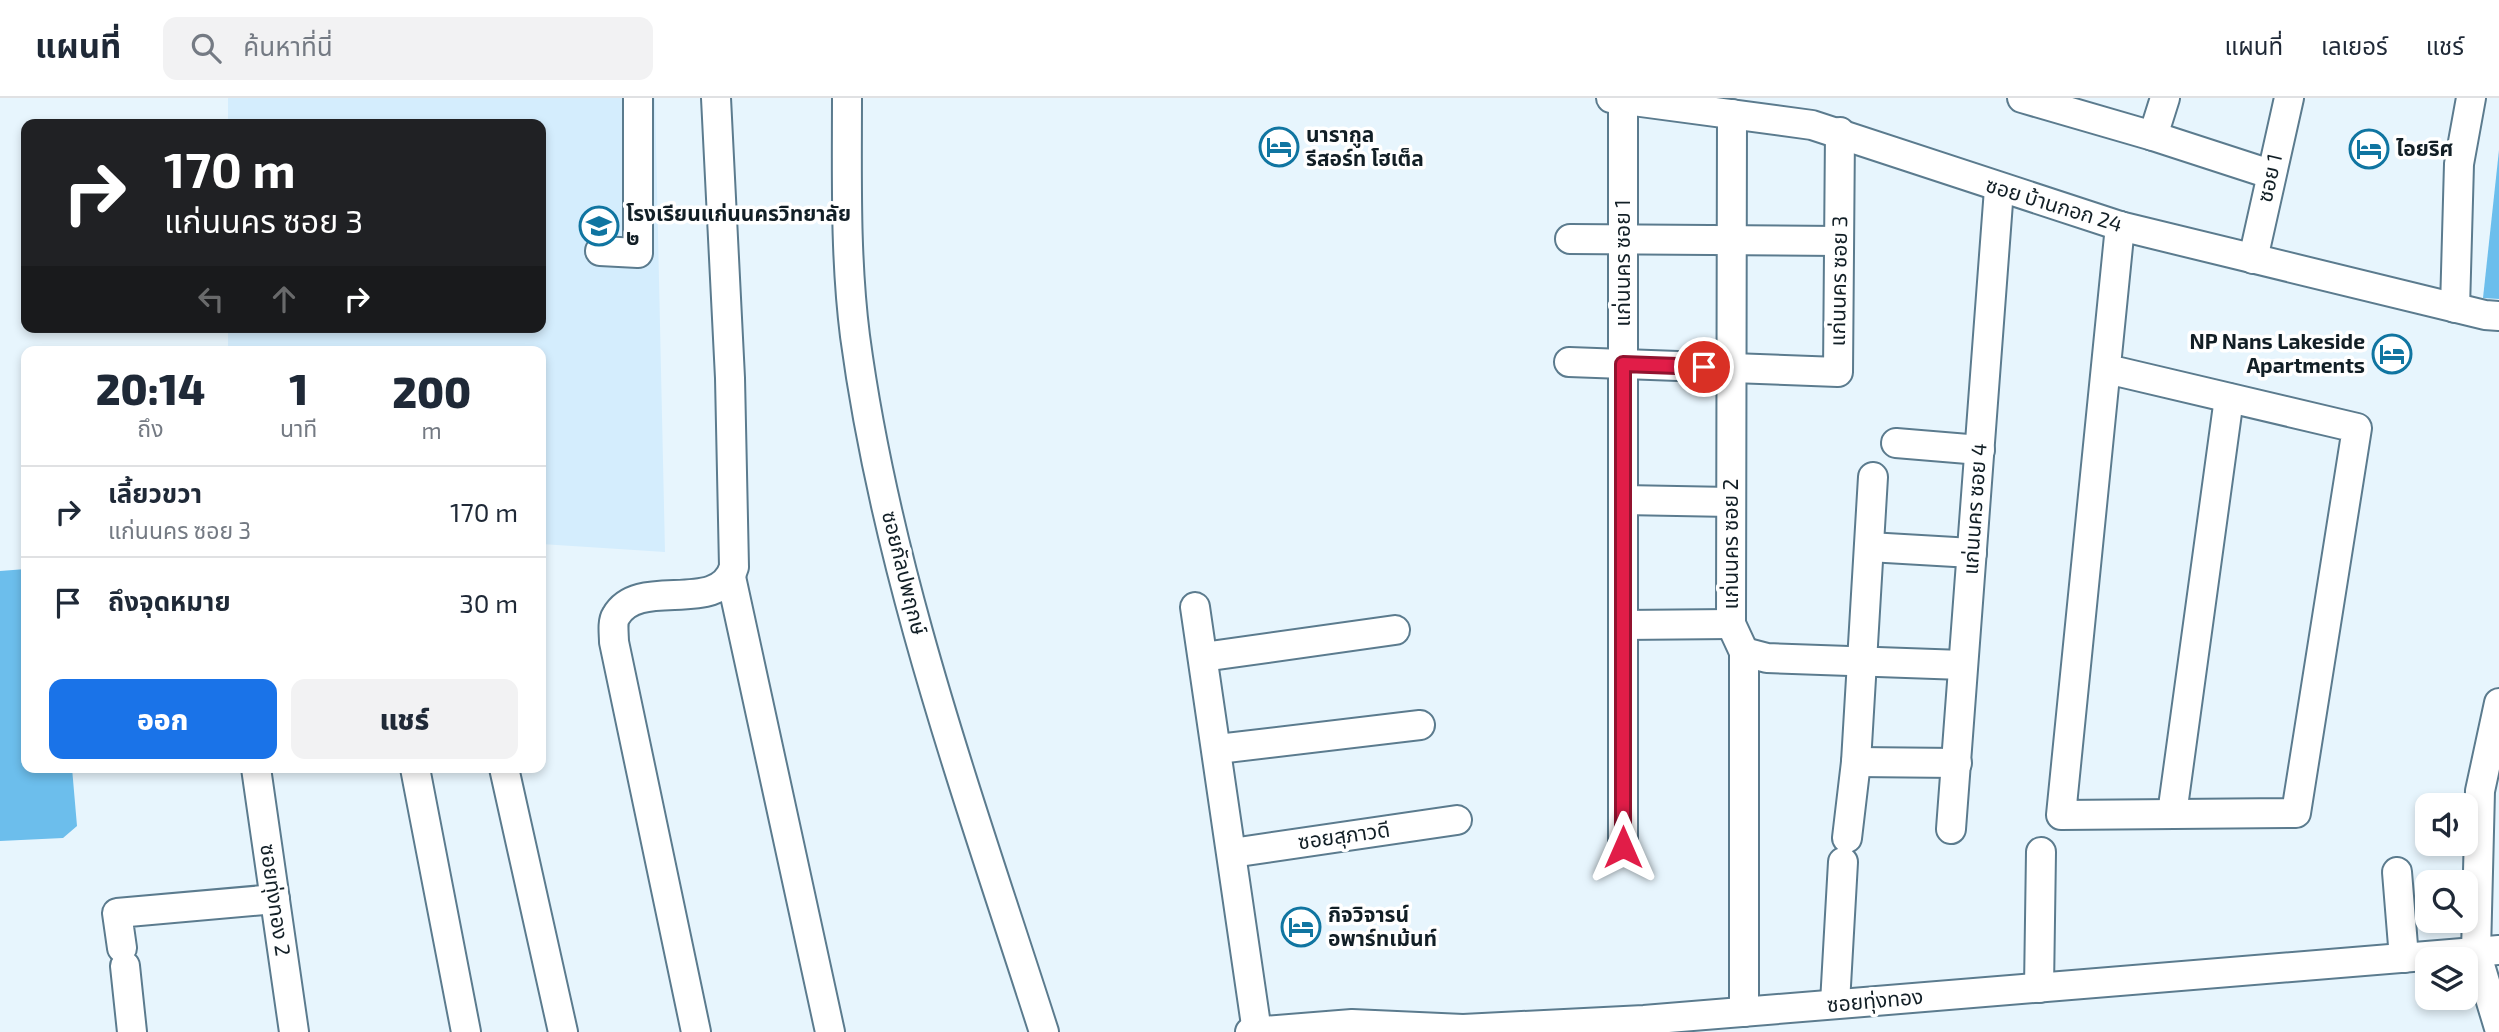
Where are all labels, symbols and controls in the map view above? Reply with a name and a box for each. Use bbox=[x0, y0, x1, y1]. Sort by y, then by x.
search box bbox=[163, 17, 653, 80]
text: แผนที่ bbox=[35, 25, 121, 65]
icon: search bbox=[187, 29, 225, 67]
text: ค้นหาที่นี่ bbox=[243, 30, 333, 61]
text: แผนที่ bbox=[2225, 31, 2283, 60]
text: เลเยอร์ bbox=[2321, 31, 2388, 60]
text: แชร์ bbox=[2426, 31, 2464, 60]
place label: นารากูล รีสอร์ท โฮเต็ล bbox=[1305, 121, 1424, 170]
hotel icon: นารากูล รีสอร์ท โฮเต็ล bbox=[1258, 126, 1300, 168]
hotel icon: ไอยริศ bbox=[2348, 128, 2390, 170]
place label: ไอยริศ bbox=[2396, 135, 2454, 160]
text: 170 m bbox=[164, 139, 296, 198]
icon: right bbox=[49, 147, 140, 238]
street label: ซอย 1 bbox=[2251, 151, 2286, 204]
street label: ซอย บ้านกอก 24 bbox=[1983, 171, 2126, 236]
street label: แก่นนคร ซอย 1 bbox=[1609, 199, 1634, 327]
place label: โรงเรียนแก่นนครวิทยาลัย ๒ bbox=[626, 200, 851, 249]
text: แก่นนคร ซอย 3 bbox=[164, 201, 363, 239]
school or university icon: โรงเรียนแก่นนครวิทยาลัย ๒ bbox=[578, 205, 620, 247]
street label: แก่นนคร ซอย 3 bbox=[1824, 215, 1851, 347]
icon: left bbox=[192, 280, 230, 318]
icon: ahead bbox=[265, 280, 303, 318]
icon: right bbox=[338, 280, 376, 318]
place label: NP Nans Lakeside Apartments bbox=[2190, 328, 2365, 377]
hotel icon: NP Nans Lakeside Apartments bbox=[2371, 333, 2413, 375]
pin bbox=[1674, 337, 1734, 397]
icon: arrive bbox=[1685, 348, 1723, 386]
text: 20:14 bbox=[96, 363, 205, 413]
text: 1 bbox=[289, 363, 308, 413]
text: 200 bbox=[392, 366, 471, 416]
text: ถึง bbox=[137, 414, 164, 442]
text: นาที bbox=[280, 414, 317, 442]
text: m bbox=[422, 416, 442, 444]
street label: แก่นนคร ซอย 4 bbox=[1956, 442, 1991, 576]
text: เลี้ยวขวา bbox=[108, 477, 202, 508]
street label: แก่นนคร ซอย 2 bbox=[1717, 479, 1742, 609]
icon: right bbox=[49, 493, 87, 531]
text: 170 m bbox=[450, 496, 518, 527]
street label: ซอยกัลปพฤกษ์ bbox=[878, 508, 933, 637]
text: แก่นนคร ซอย 3 bbox=[108, 516, 251, 544]
icon: arrive bbox=[49, 584, 87, 622]
text: ถึงจุดหมาย bbox=[108, 585, 231, 616]
text: 30 m bbox=[459, 587, 518, 618]
button: ออก bbox=[49, 679, 277, 759]
button: แชร์ bbox=[291, 679, 518, 759]
map controls bbox=[2415, 793, 2478, 1010]
button: sound bbox=[2415, 793, 2478, 856]
position arrow bbox=[1586, 810, 1660, 884]
street label: ซอยสุภาวดี bbox=[1296, 816, 1392, 855]
street label: ซอยทุ่งทอง 2 bbox=[254, 842, 297, 958]
button: search bbox=[2415, 870, 2478, 933]
place label: กิจวิจารน์ อพาร์ทเม้นท์ bbox=[1328, 901, 1437, 950]
hotel icon: กิจวิจารน์ อพาร์ทเม้นท์ bbox=[1280, 906, 1322, 948]
button: layers bbox=[2415, 947, 2478, 1010]
street label: ซอยทุ่งทอง bbox=[1826, 983, 1924, 1018]

